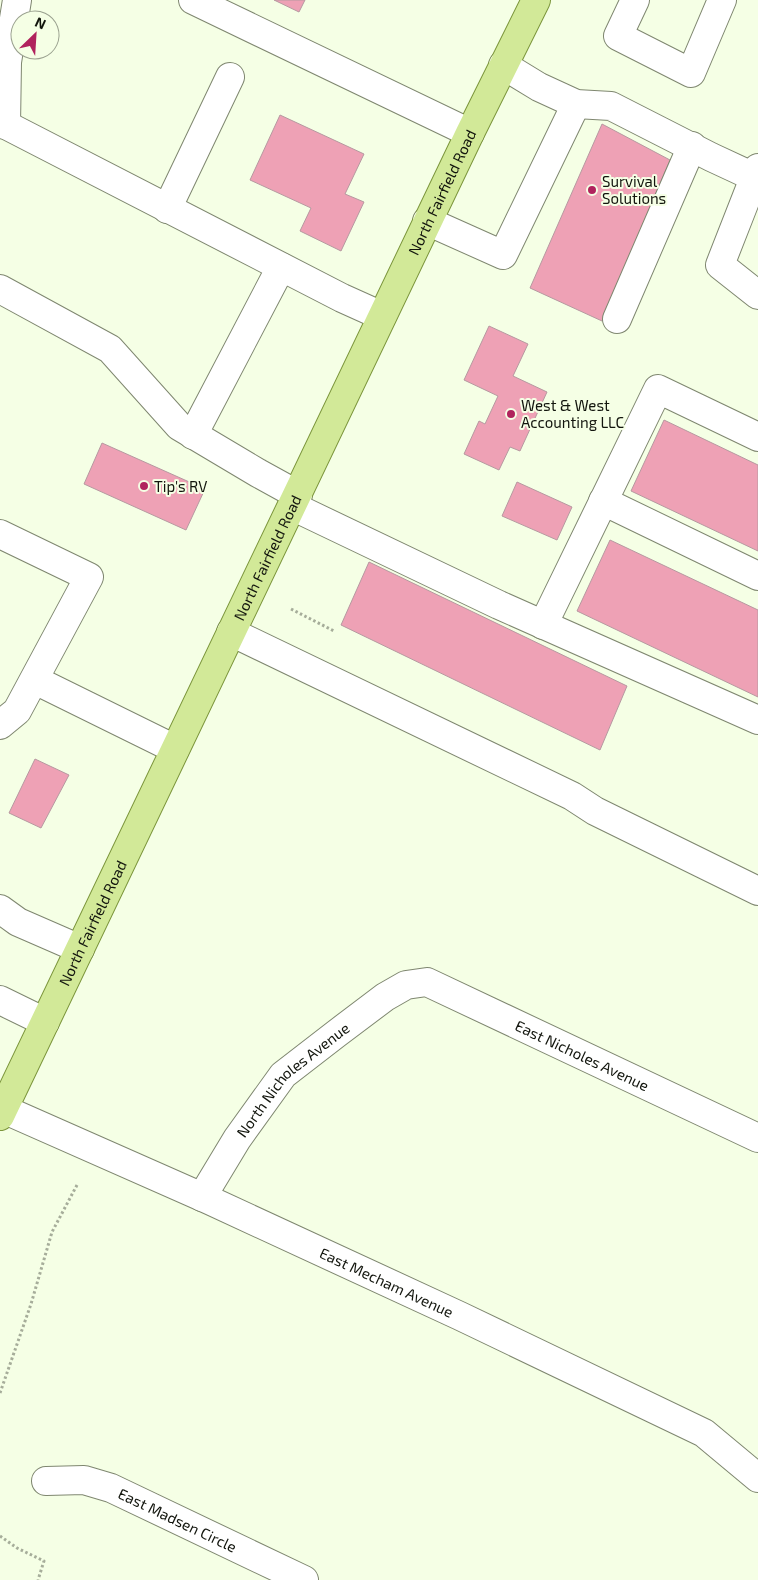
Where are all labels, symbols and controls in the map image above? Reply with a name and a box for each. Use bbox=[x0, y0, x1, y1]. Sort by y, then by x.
north arrow bbox=[10, 10, 60, 60]
text: N bbox=[33, 13, 49, 33]
street label: North Fairfield Road bbox=[404, 127, 479, 258]
place label: Survival Solutions bbox=[602, 172, 666, 207]
marker: Survival Solutions bbox=[586, 184, 598, 196]
place label: West & West Accounting LLC bbox=[521, 396, 625, 431]
marker: West & West Accounting LLC bbox=[505, 408, 517, 420]
place label: Tip's RV bbox=[154, 477, 207, 495]
marker: Tip's RV bbox=[138, 480, 150, 492]
street label: North Fairfield Road bbox=[229, 492, 305, 623]
street label: North Fairfield Road bbox=[55, 857, 130, 989]
street label: East Nicholes Avenue bbox=[513, 1016, 652, 1094]
street label: North Nicholes Avenue bbox=[232, 1018, 353, 1141]
street label: East Mecham Avenue bbox=[317, 1243, 456, 1321]
street label: East Madsen Circle bbox=[115, 1484, 240, 1556]

